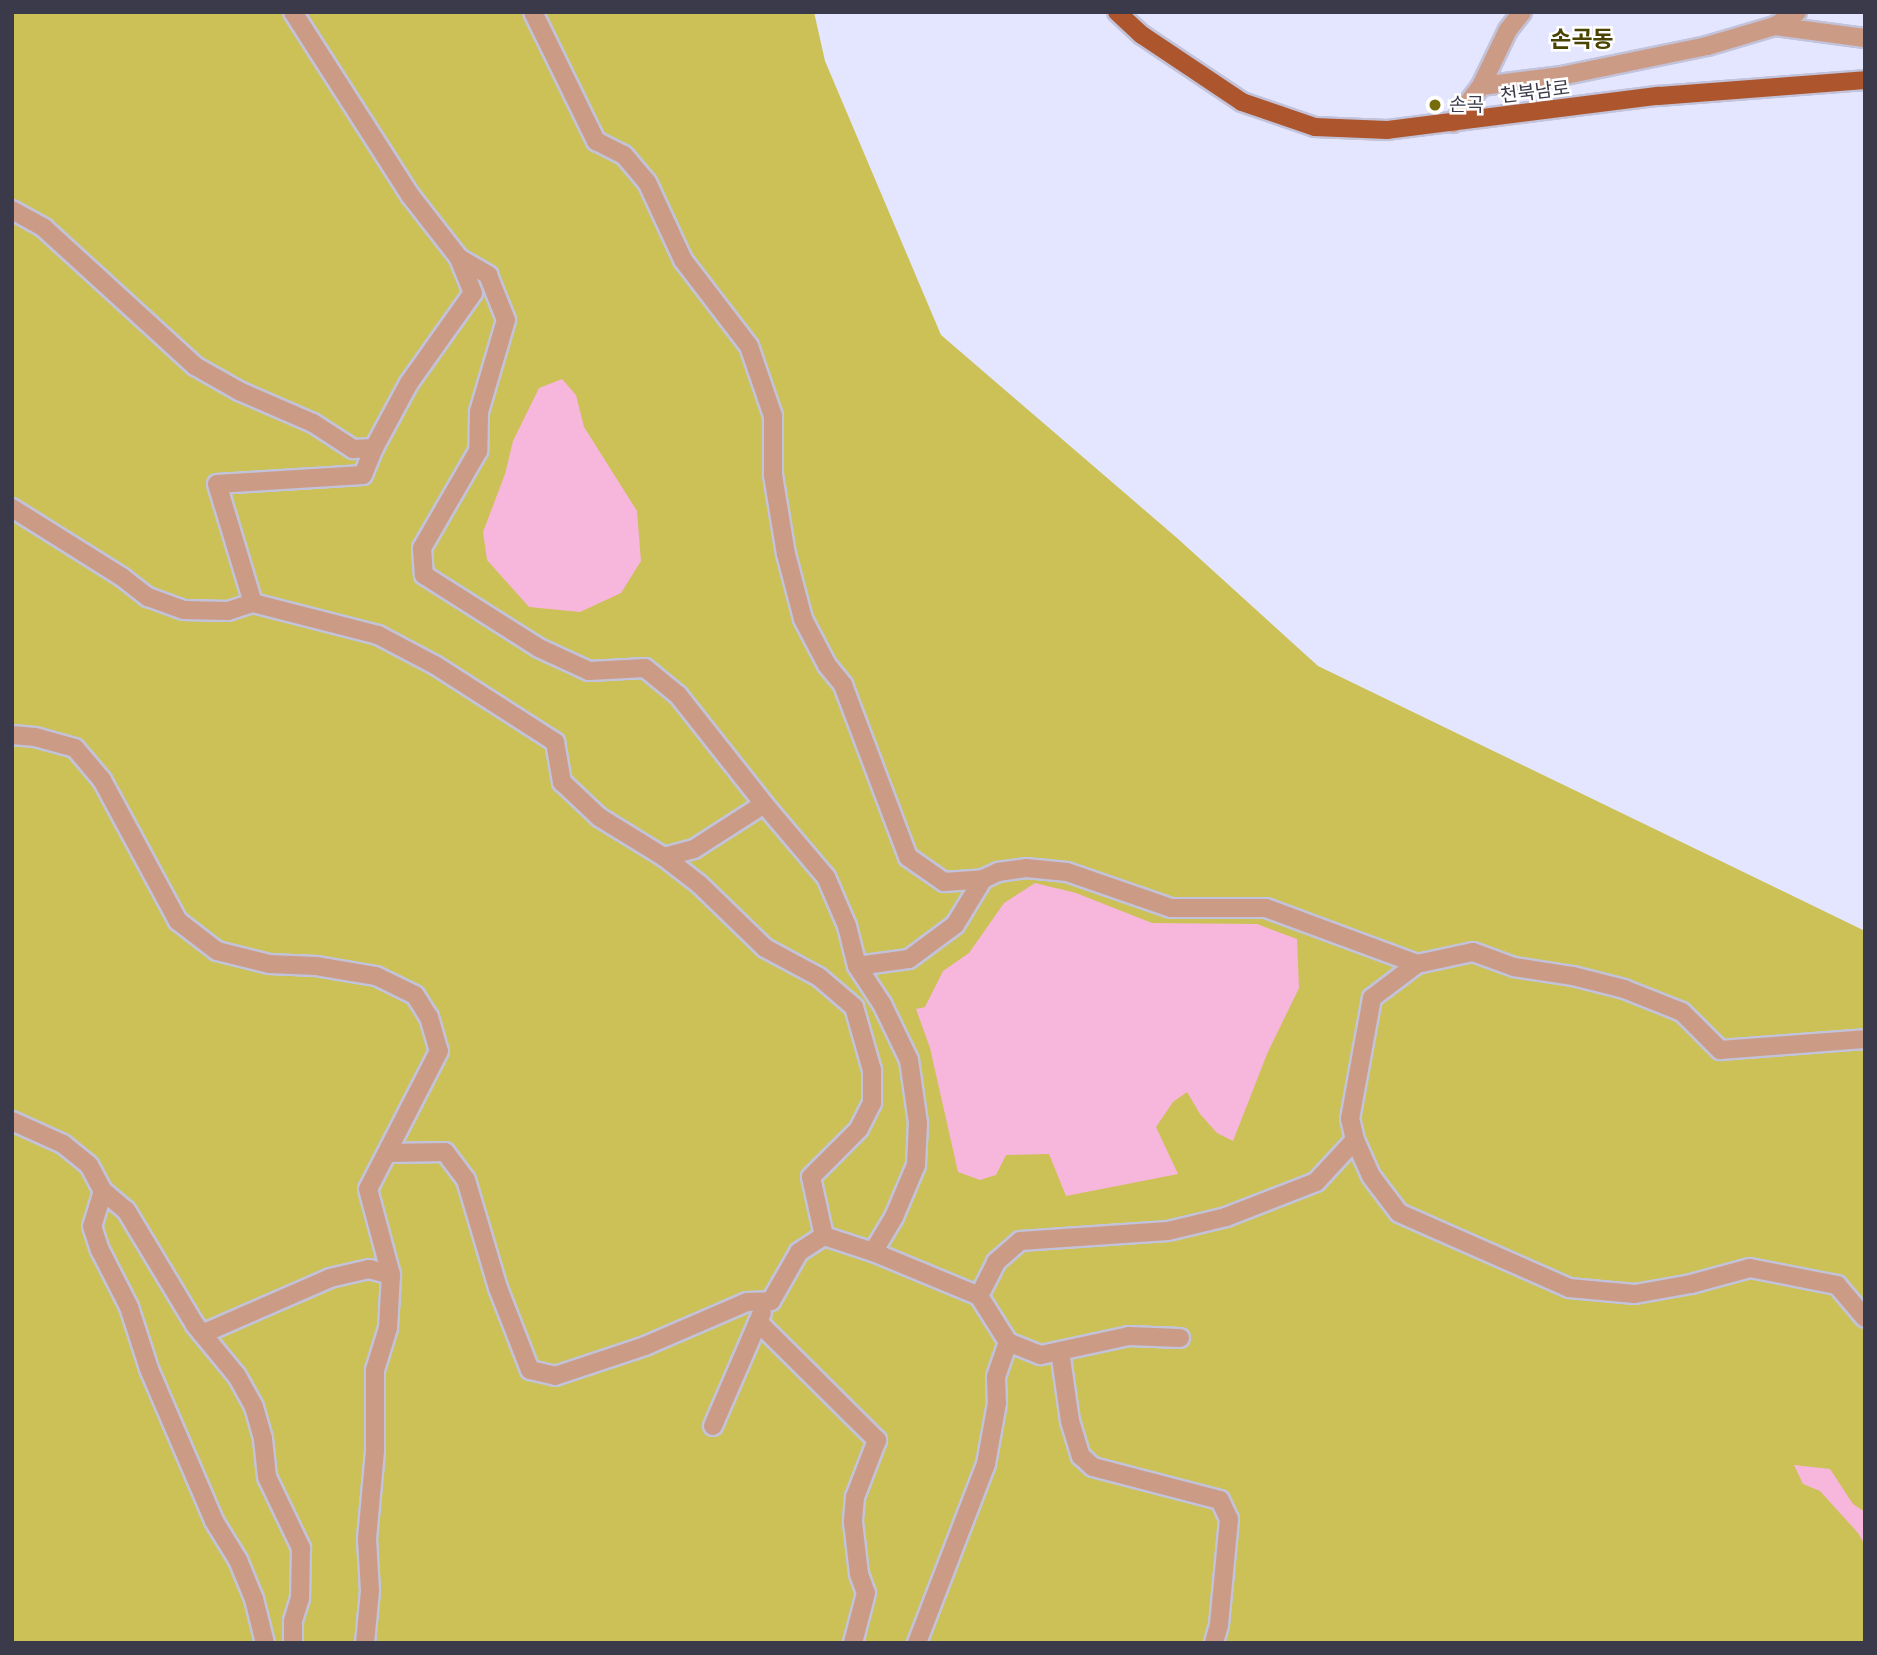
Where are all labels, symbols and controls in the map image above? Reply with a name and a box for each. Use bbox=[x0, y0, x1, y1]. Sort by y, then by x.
district label: 손곡동 bbox=[1550, 25, 1614, 53]
street label: 천북남로 bbox=[1499, 76, 1571, 108]
place label: 손곡 bbox=[1449, 94, 1484, 116]
marker: 손곡 bbox=[1427, 97, 1443, 113]

